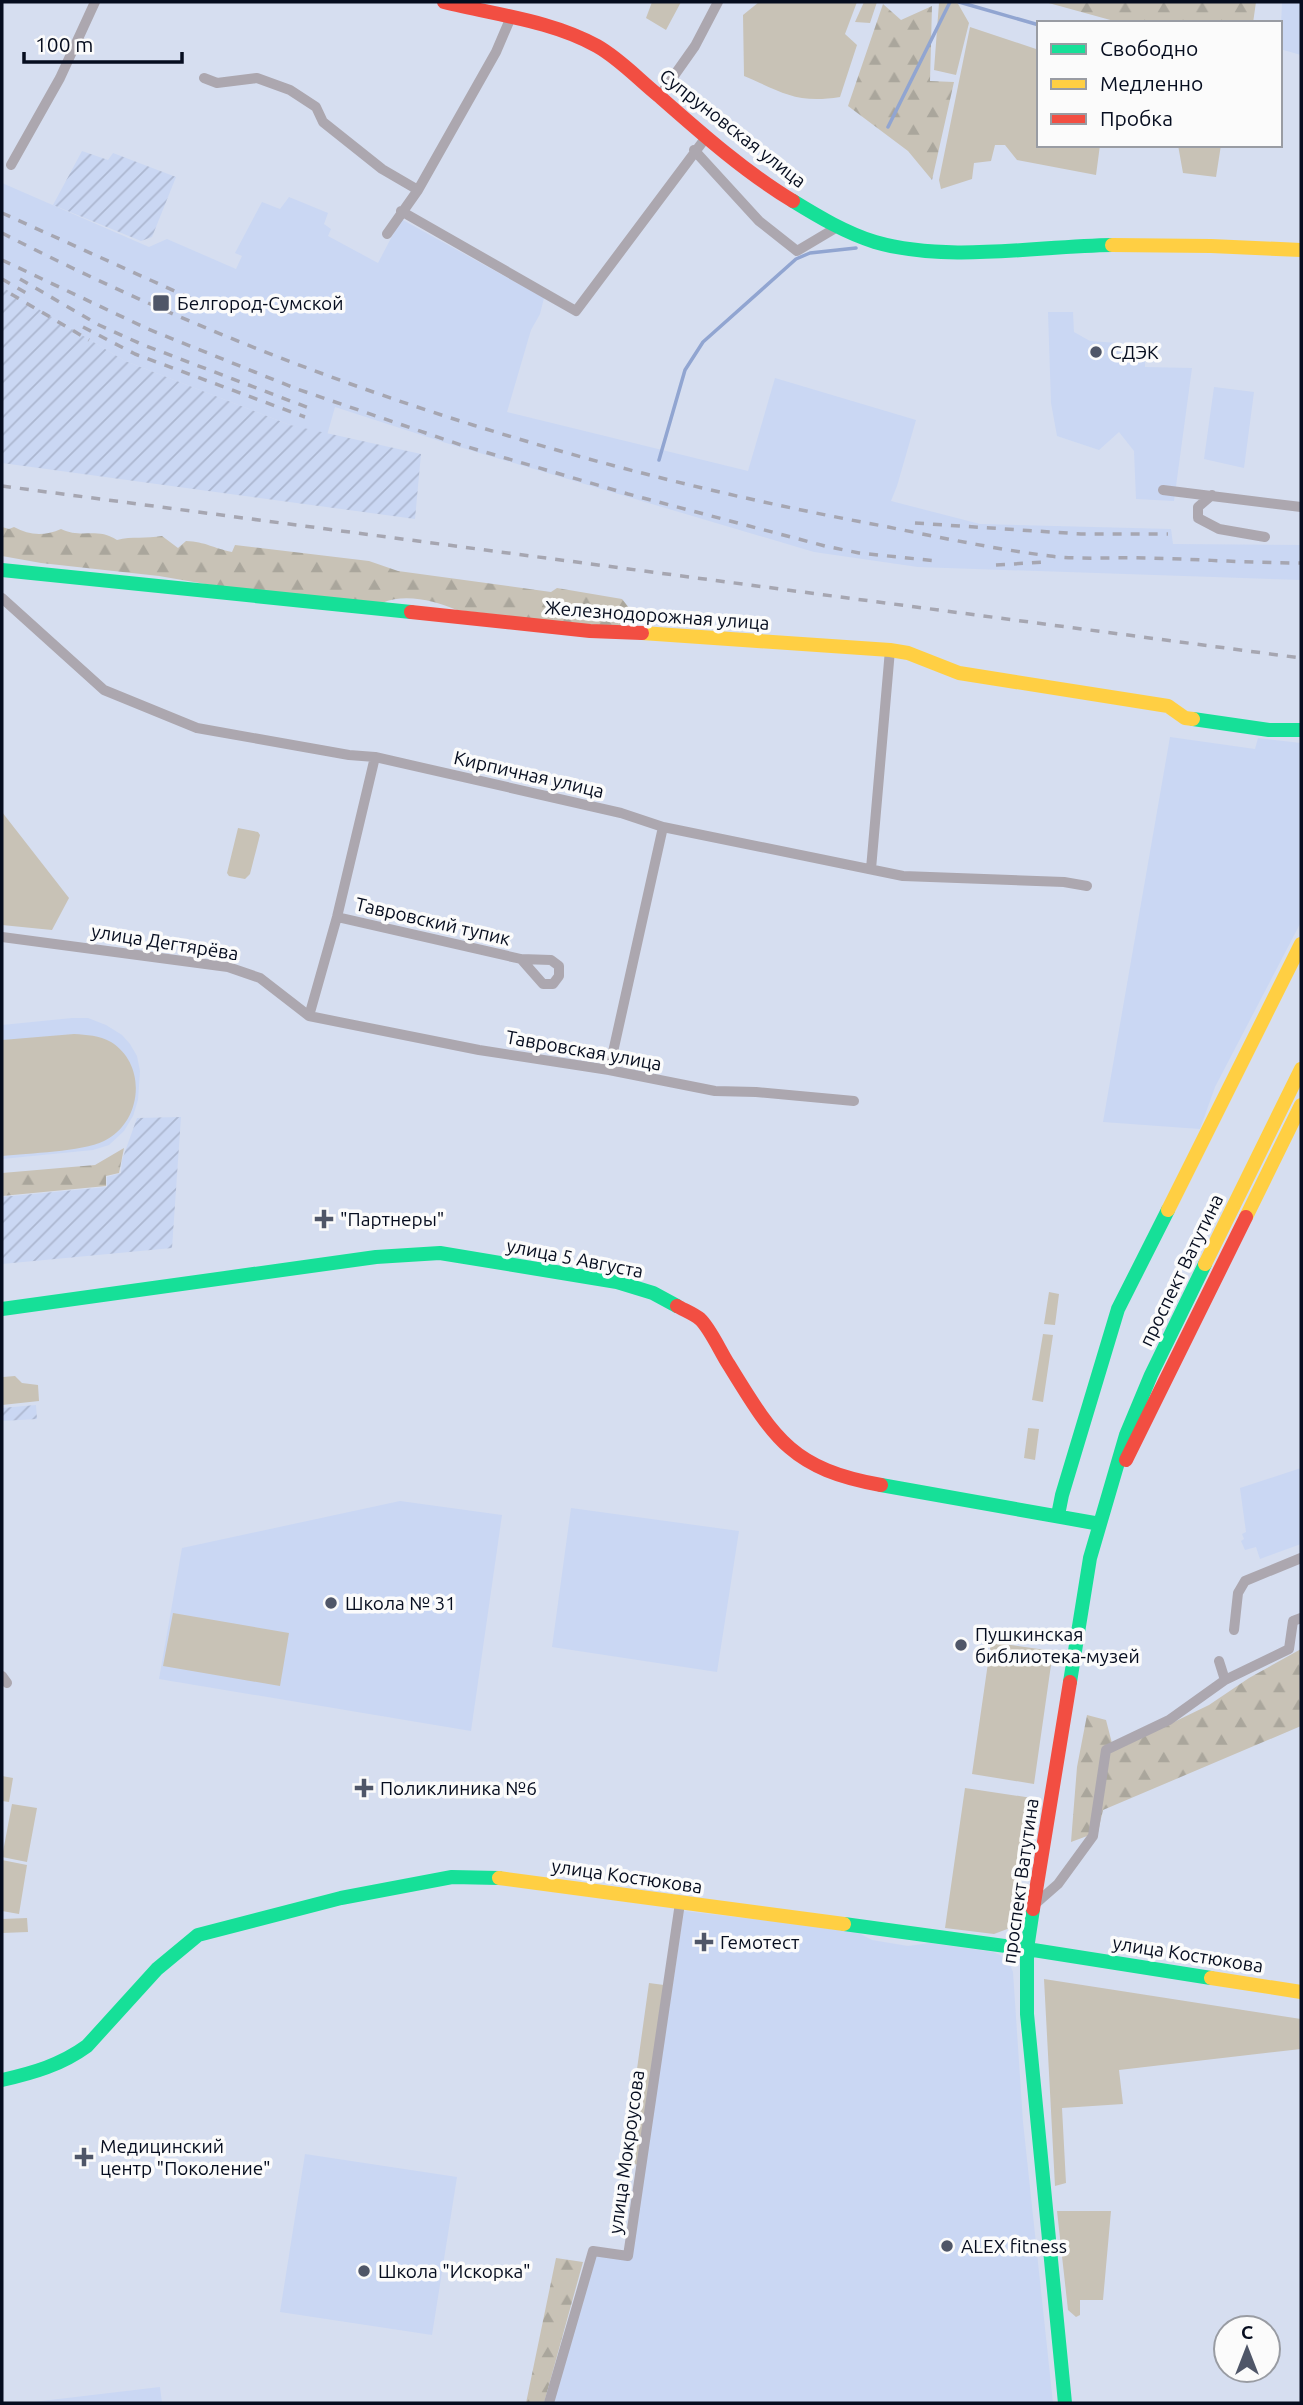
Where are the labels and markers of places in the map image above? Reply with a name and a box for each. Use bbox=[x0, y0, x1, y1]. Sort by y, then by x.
place label: Белгород-Сумской bbox=[177, 292, 343, 314]
marker: Белгород-Сумской bbox=[151, 293, 171, 313]
place label: СДЭК bbox=[1110, 341, 1159, 363]
marker: СДЭК bbox=[1088, 344, 1104, 360]
place label: "Партнеры" bbox=[340, 1208, 444, 1230]
marker: "Партнеры" bbox=[314, 1209, 334, 1229]
place label: Школа № 31 bbox=[345, 1592, 456, 1614]
marker: Школа № 31 bbox=[323, 1595, 339, 1611]
place label: Пушкинская библиотека-музей bbox=[975, 1623, 1140, 1667]
marker: Пушкинская библиотека-музей bbox=[953, 1637, 969, 1653]
place label: Поликлиника №6 bbox=[380, 1777, 537, 1799]
marker: Поликлиника №6 bbox=[354, 1778, 374, 1798]
place label: Гемотест bbox=[720, 1931, 800, 1953]
marker: Гемотест bbox=[694, 1932, 714, 1952]
place label: Медицинский центр "Поколение" bbox=[100, 2135, 271, 2179]
marker: Медицинский центр "Поколение" bbox=[74, 2147, 94, 2167]
place label: ALEX fitness bbox=[961, 2235, 1067, 2257]
marker: ALEX fitness bbox=[939, 2238, 955, 2254]
place label: Школа "Искорка" bbox=[378, 2260, 531, 2282]
marker: Школа "Искорка" bbox=[356, 2263, 372, 2279]

